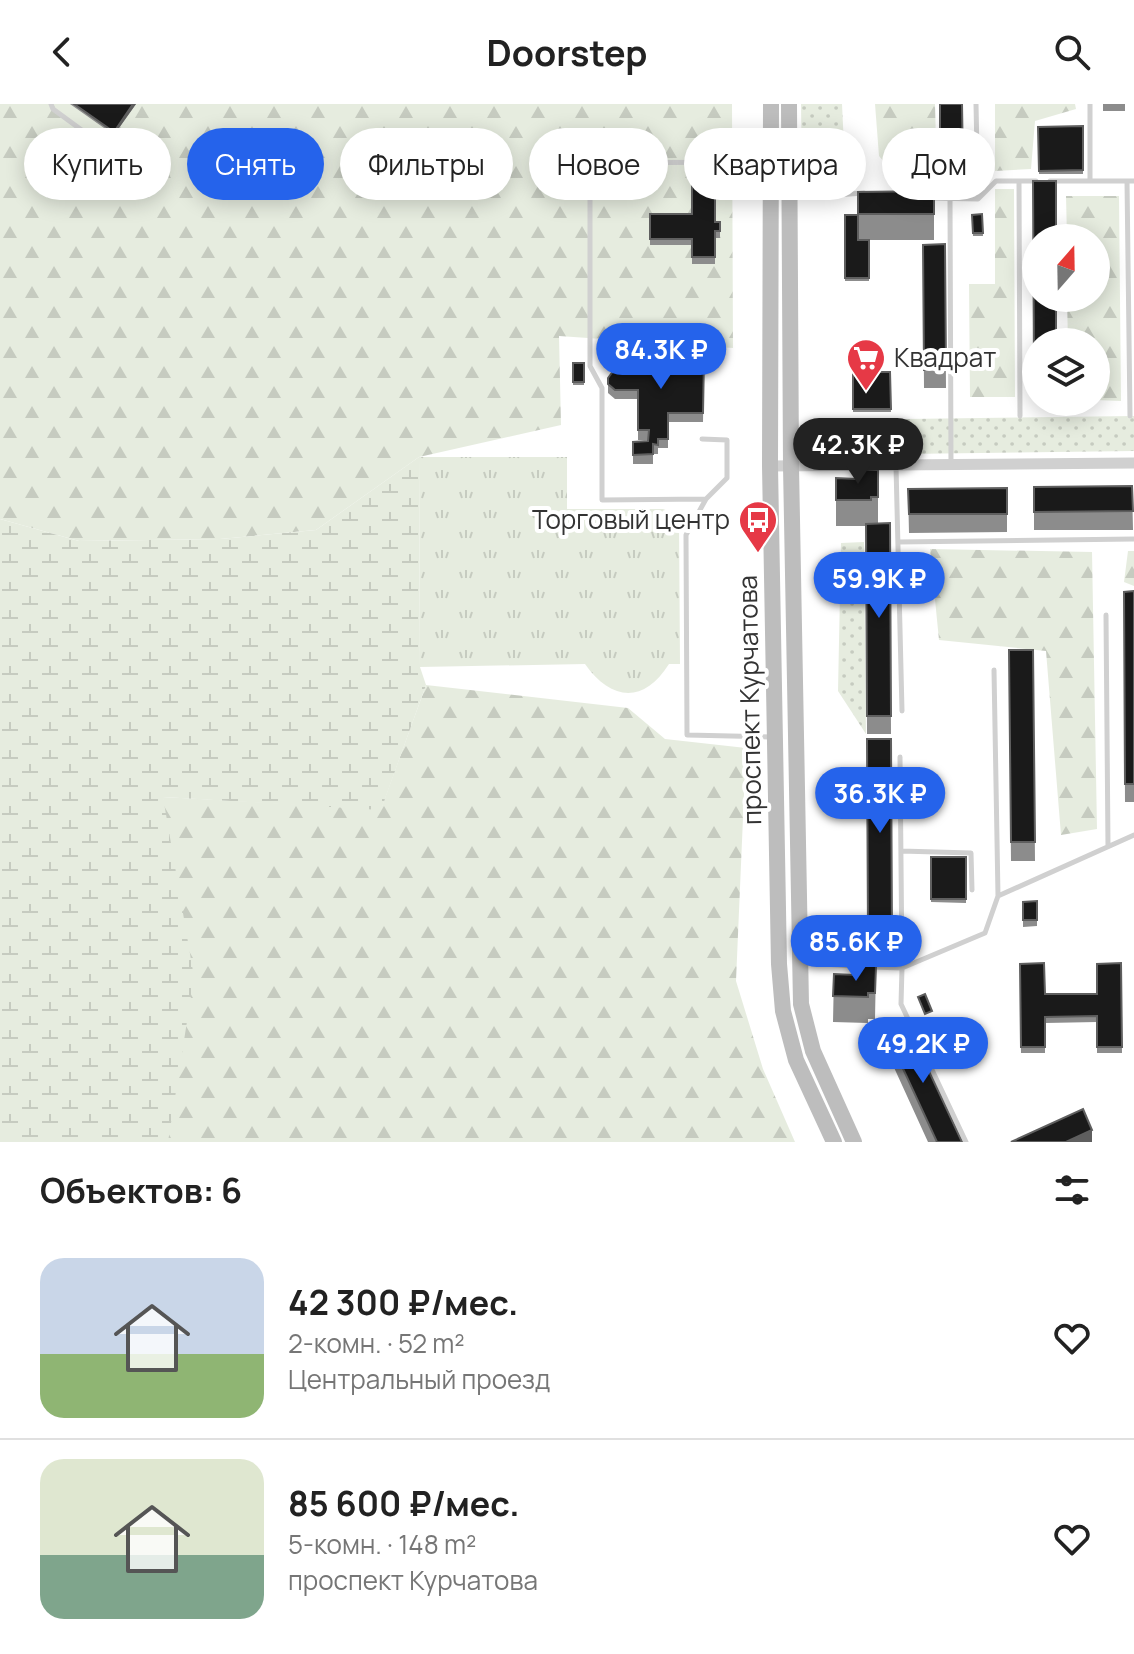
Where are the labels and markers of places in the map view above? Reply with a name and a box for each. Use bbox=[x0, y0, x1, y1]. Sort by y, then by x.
pin: 84.3K ₽ bbox=[587, 323, 735, 391]
supermarket icon: Квадрат bbox=[845, 337, 887, 392]
place label: Квадрат bbox=[894, 339, 996, 375]
pin: 42.3K ₽ bbox=[784, 418, 932, 486]
bus stop icon: Торговый центр bbox=[737, 499, 779, 554]
place label: Торговый центр bbox=[532, 501, 730, 537]
pin: 59.9K ₽ bbox=[805, 552, 953, 620]
pin: 36.3K ₽ bbox=[806, 767, 954, 835]
pin: 85.6K ₽ bbox=[782, 915, 930, 983]
pin: 49.2K ₽ bbox=[849, 1017, 997, 1085]

